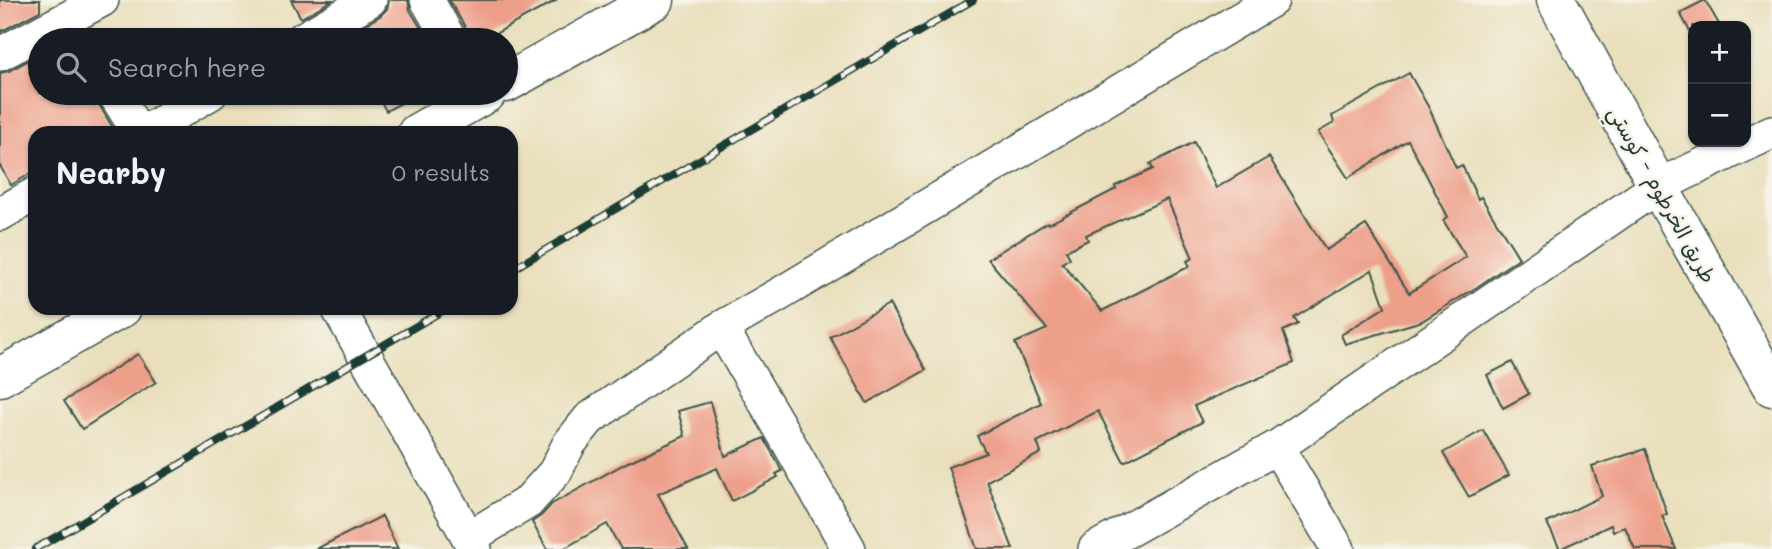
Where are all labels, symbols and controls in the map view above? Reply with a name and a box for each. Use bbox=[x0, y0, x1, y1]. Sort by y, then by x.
map controls bbox=[1688, 21, 1751, 147]
button: + bbox=[1688, 21, 1751, 84]
search box bbox=[28, 28, 518, 105]
icon: search bbox=[52, 48, 90, 86]
text: Search here bbox=[108, 50, 266, 84]
button: − bbox=[1688, 84, 1751, 147]
street label: طريق الخرطوم - كوستي bbox=[1597, 101, 1723, 291]
text: Nearby bbox=[56, 152, 166, 192]
text: 0 results bbox=[392, 157, 490, 187]

